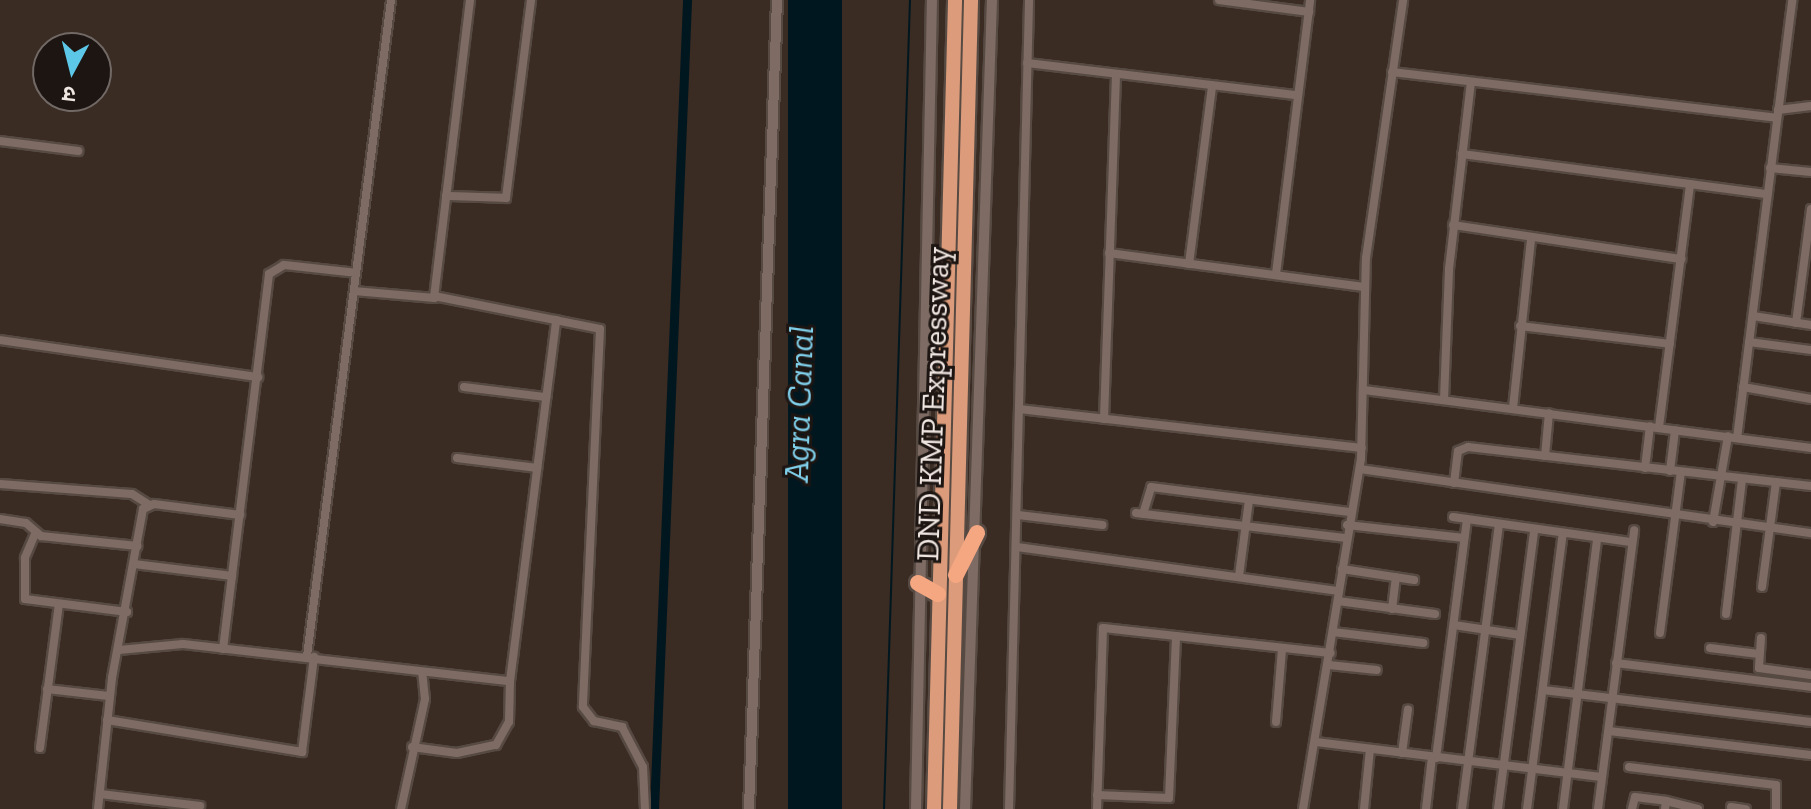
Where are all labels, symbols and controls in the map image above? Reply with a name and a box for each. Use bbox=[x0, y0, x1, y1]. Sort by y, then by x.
north arrow bbox=[32, 32, 112, 112]
text: उ bbox=[61, 80, 77, 109]
street label: DND KMP Expressway bbox=[908, 246, 958, 562]
water label: Agra Canal bbox=[776, 325, 822, 483]

